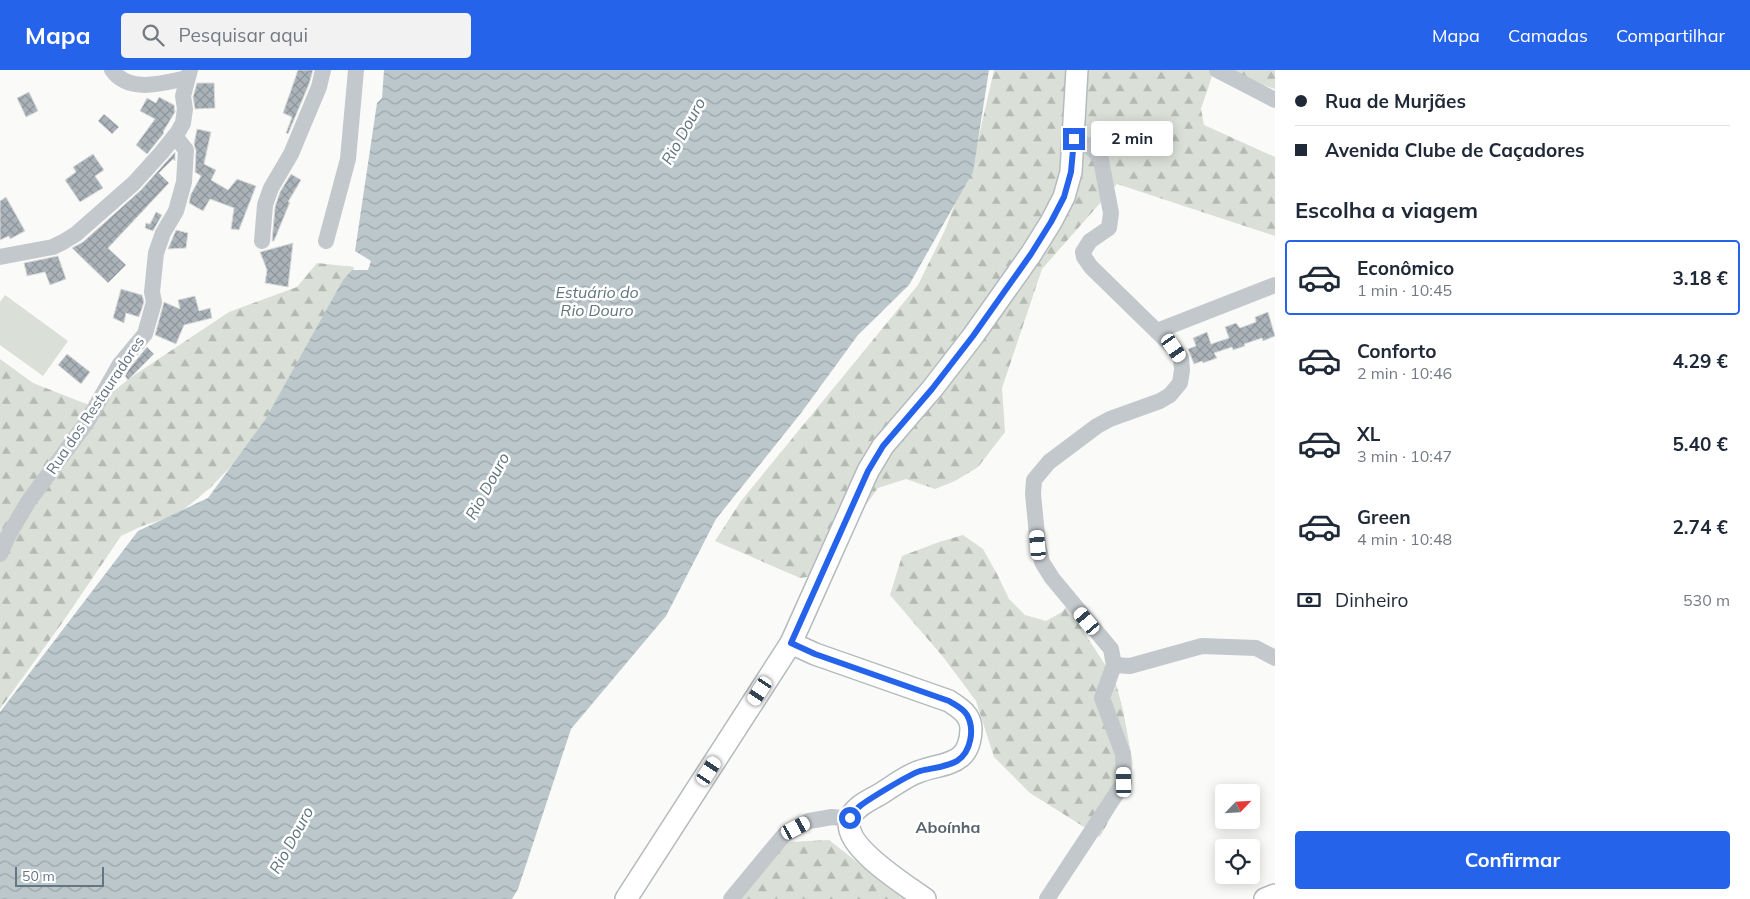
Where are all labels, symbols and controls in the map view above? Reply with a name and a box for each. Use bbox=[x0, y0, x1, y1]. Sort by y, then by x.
search box bbox=[121, 13, 471, 58]
text: Mapa bbox=[25, 20, 91, 50]
icon: search bbox=[139, 21, 167, 49]
text: Pesquisar aqui bbox=[179, 23, 308, 47]
text: Mapa bbox=[1432, 24, 1480, 47]
text: Camadas bbox=[1508, 24, 1588, 47]
text: Compartilhar bbox=[1616, 24, 1725, 47]
text: Rua de Murjães bbox=[1325, 89, 1466, 113]
water label: Rio Douro bbox=[656, 94, 710, 168]
callout: 2 min bbox=[1092, 122, 1174, 156]
route end bbox=[1063, 128, 1085, 150]
text: 2 min bbox=[1111, 128, 1153, 148]
text: Avenida Clube de Caçadores bbox=[1325, 138, 1585, 162]
text: Escolha a viagem bbox=[1295, 196, 1478, 224]
icon: car bbox=[1297, 255, 1342, 300]
text: Econômico bbox=[1357, 256, 1454, 280]
text: 3.18 € bbox=[1672, 266, 1728, 290]
text: 1 min · 10:45 bbox=[1357, 280, 1452, 300]
water label: Estuário do Rio Douro bbox=[555, 282, 639, 320]
car bbox=[1159, 331, 1188, 365]
street label: Rua dos Restauradores bbox=[42, 332, 148, 478]
icon: car bbox=[1297, 338, 1342, 383]
text: Conforto bbox=[1357, 339, 1436, 363]
text: 4.29 € bbox=[1672, 349, 1728, 373]
text: 2 min · 10:46 bbox=[1357, 363, 1452, 383]
icon: car bbox=[1297, 421, 1342, 466]
text: XL bbox=[1357, 422, 1380, 446]
text: 5.40 € bbox=[1672, 432, 1728, 456]
text: 3 min · 10:47 bbox=[1357, 446, 1452, 466]
water label: Rio Douro bbox=[460, 449, 514, 523]
icon: car bbox=[1297, 504, 1342, 549]
text: Green bbox=[1357, 505, 1411, 529]
text: 2.74 € bbox=[1672, 515, 1728, 539]
car bbox=[1029, 529, 1046, 561]
text: 4 min · 10:48 bbox=[1357, 529, 1452, 549]
icon: cash bbox=[1295, 586, 1323, 614]
text: Dinheiro bbox=[1335, 588, 1408, 612]
text: 530 m bbox=[1683, 590, 1730, 610]
car bbox=[1071, 605, 1102, 637]
car bbox=[745, 674, 774, 708]
car bbox=[694, 754, 723, 788]
car bbox=[1116, 767, 1131, 797]
north arrow bbox=[1215, 784, 1260, 829]
map controls bbox=[1215, 784, 1260, 884]
water label: Rio Douro bbox=[264, 803, 318, 877]
route start bbox=[839, 807, 861, 829]
car bbox=[779, 814, 812, 842]
district label: Aboínha bbox=[916, 817, 980, 837]
button: Confirmar bbox=[1295, 831, 1730, 889]
button: locate bbox=[1215, 839, 1260, 884]
scale bar bbox=[15, 864, 104, 887]
text: 50 m bbox=[22, 867, 55, 885]

